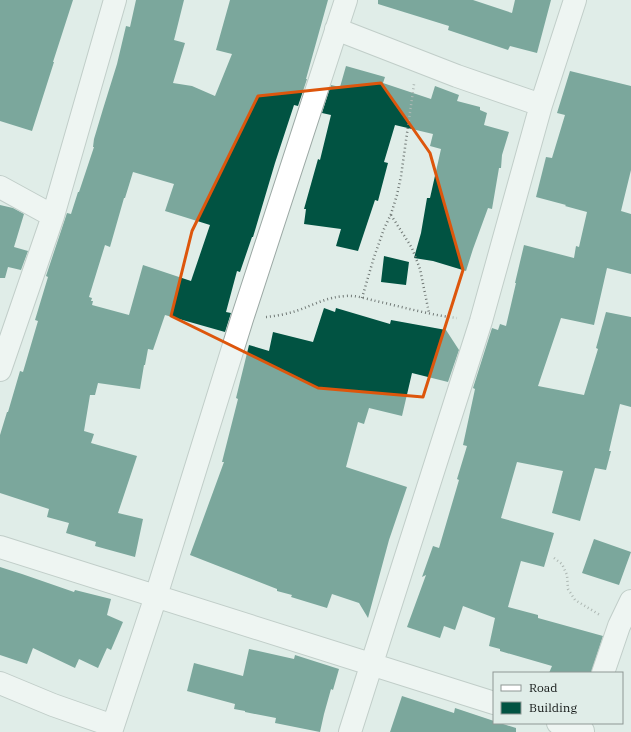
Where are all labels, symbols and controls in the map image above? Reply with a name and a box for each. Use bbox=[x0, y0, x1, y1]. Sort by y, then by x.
legend bbox=[493, 672, 623, 724]
text: Road bbox=[529, 680, 558, 695]
text: Building bbox=[529, 700, 577, 715]

